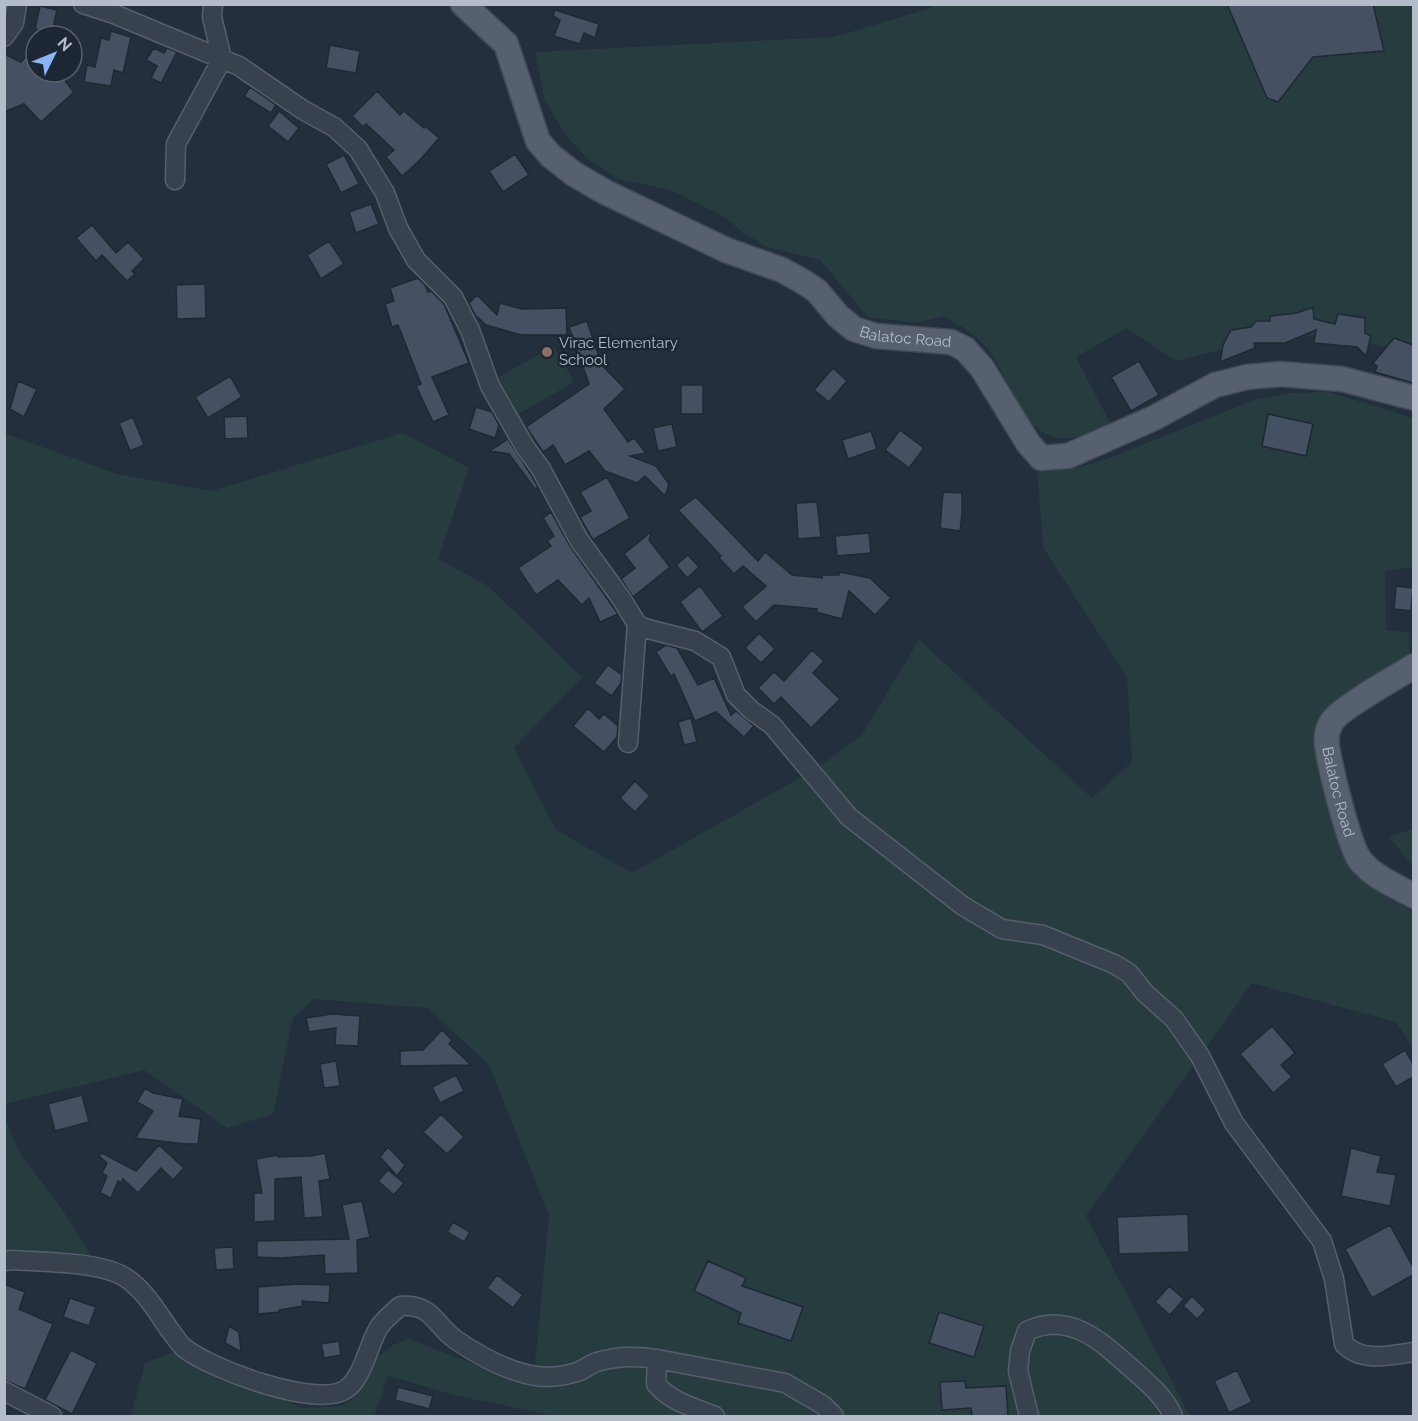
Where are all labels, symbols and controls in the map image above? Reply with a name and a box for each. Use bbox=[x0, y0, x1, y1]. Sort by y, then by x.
north arrow bbox=[24, 24, 84, 84]
text: N bbox=[53, 33, 76, 55]
street label: Balatoc Road bbox=[857, 322, 952, 351]
place label: Virac Elementary School bbox=[559, 334, 678, 369]
marker: Virac Elementary School bbox=[540, 345, 554, 359]
street label: Balatoc Road bbox=[1318, 745, 1358, 839]

